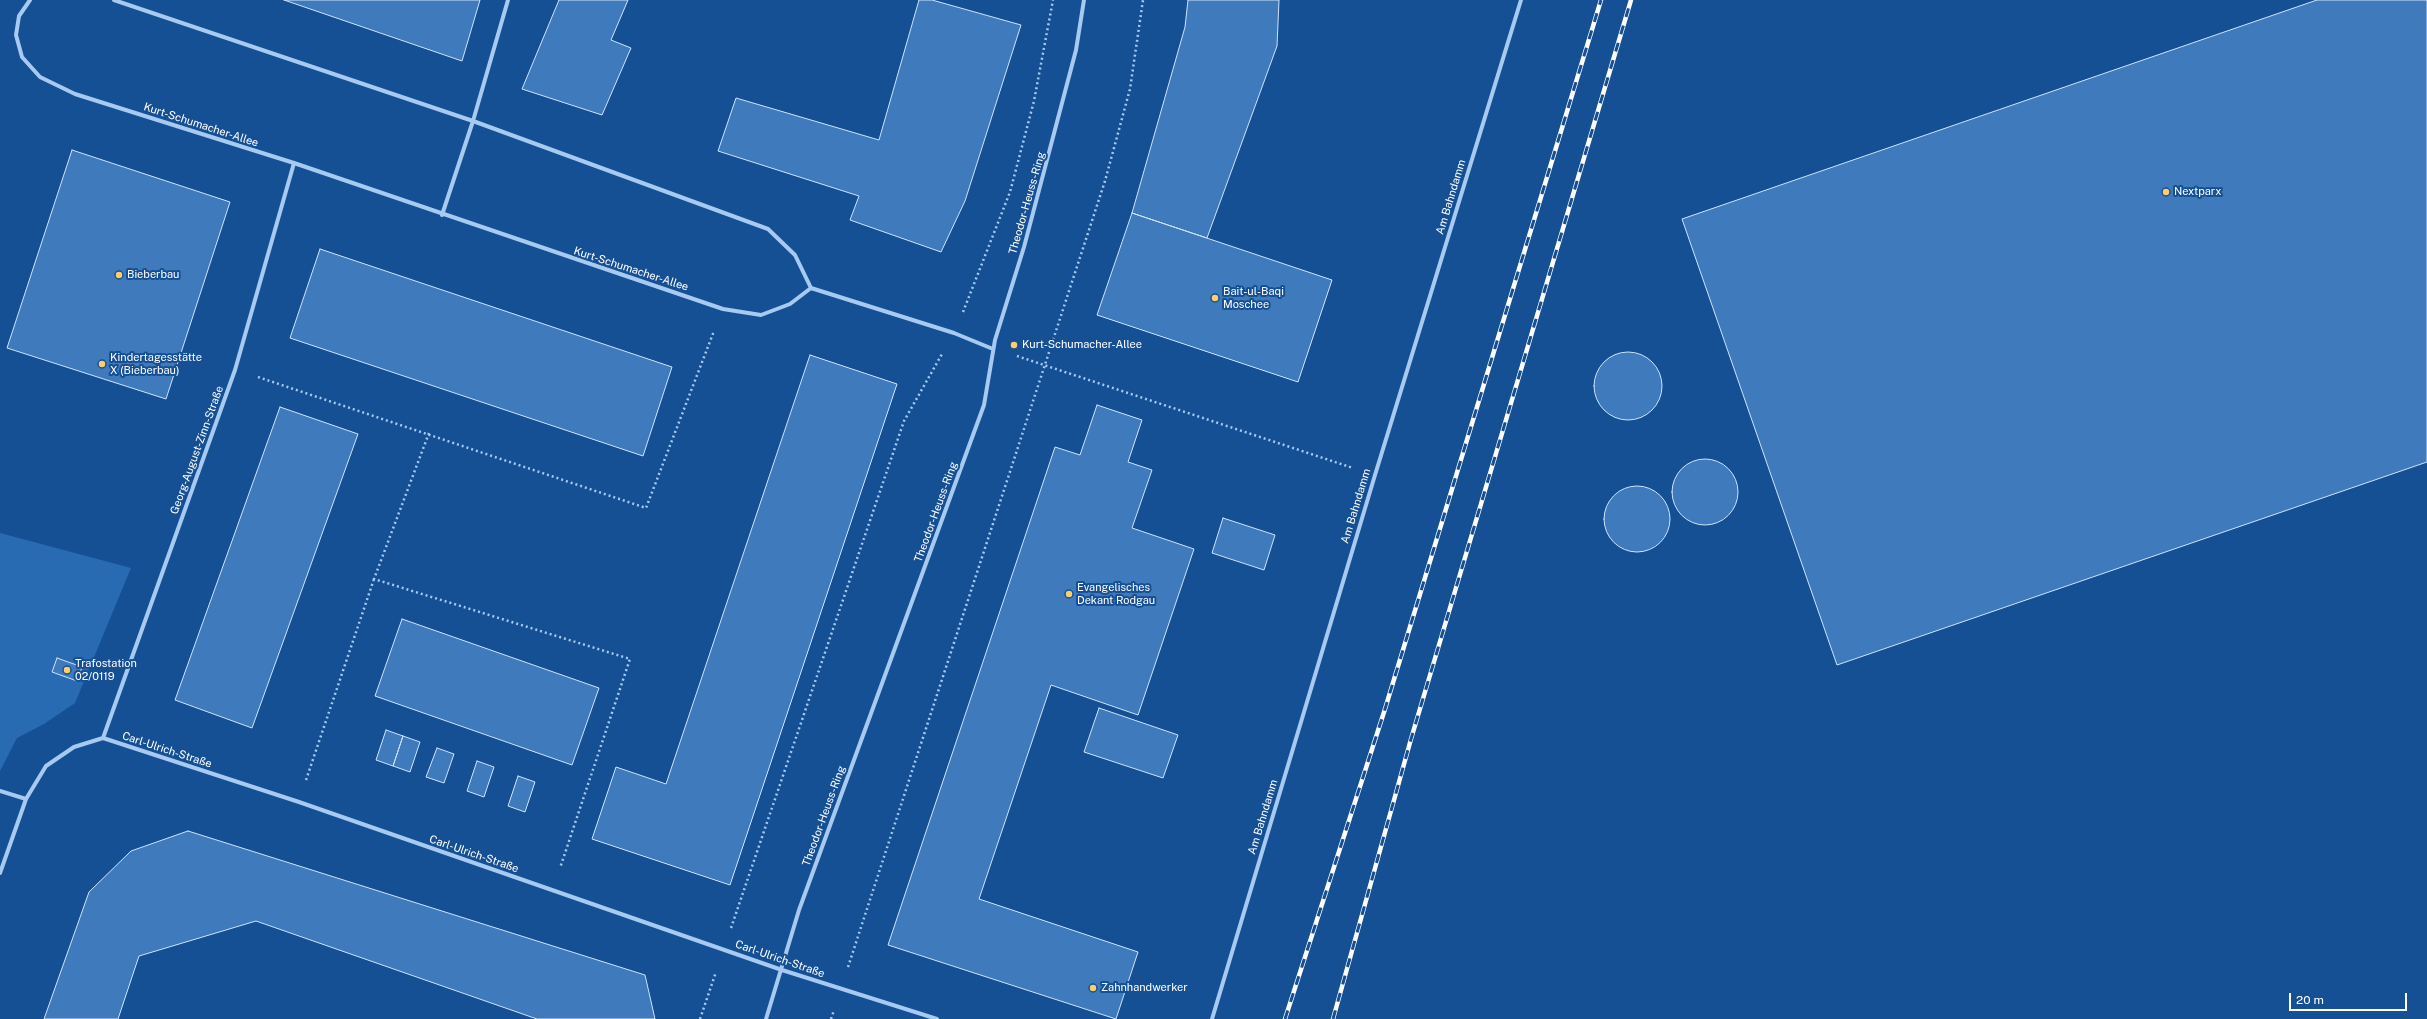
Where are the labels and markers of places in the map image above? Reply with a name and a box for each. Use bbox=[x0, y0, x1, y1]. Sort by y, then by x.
place label: Nextparx bbox=[2174, 185, 2222, 199]
marker: Nextparx bbox=[2161, 187, 2171, 197]
place label: Bieberbau bbox=[127, 268, 179, 282]
marker: Bieberbau bbox=[114, 270, 124, 280]
place label: Bait-ul-Baqi Moschee bbox=[1223, 285, 1284, 311]
marker: Bait-ul-Baqi Moschee bbox=[1210, 293, 1220, 303]
place label: Kurt-Schumacher-Allee bbox=[1022, 338, 1142, 352]
marker: Kurt-Schumacher-Allee bbox=[1009, 340, 1019, 350]
place label: Kindertagesstätte X (Bieberbau) bbox=[110, 351, 202, 377]
marker: Kindertagesstätte X (Bieberbau) bbox=[97, 359, 107, 369]
place label: Evangelisches Dekant Rodgau bbox=[1077, 581, 1155, 607]
marker: Evangelisches Dekant Rodgau bbox=[1064, 589, 1074, 599]
place label: Trafostation 02/0119 bbox=[75, 657, 137, 683]
marker: Trafostation 02/0119 bbox=[62, 665, 72, 675]
place label: Zahnhandwerker bbox=[1101, 981, 1188, 995]
marker: Zahnhandwerker bbox=[1088, 983, 1098, 993]

